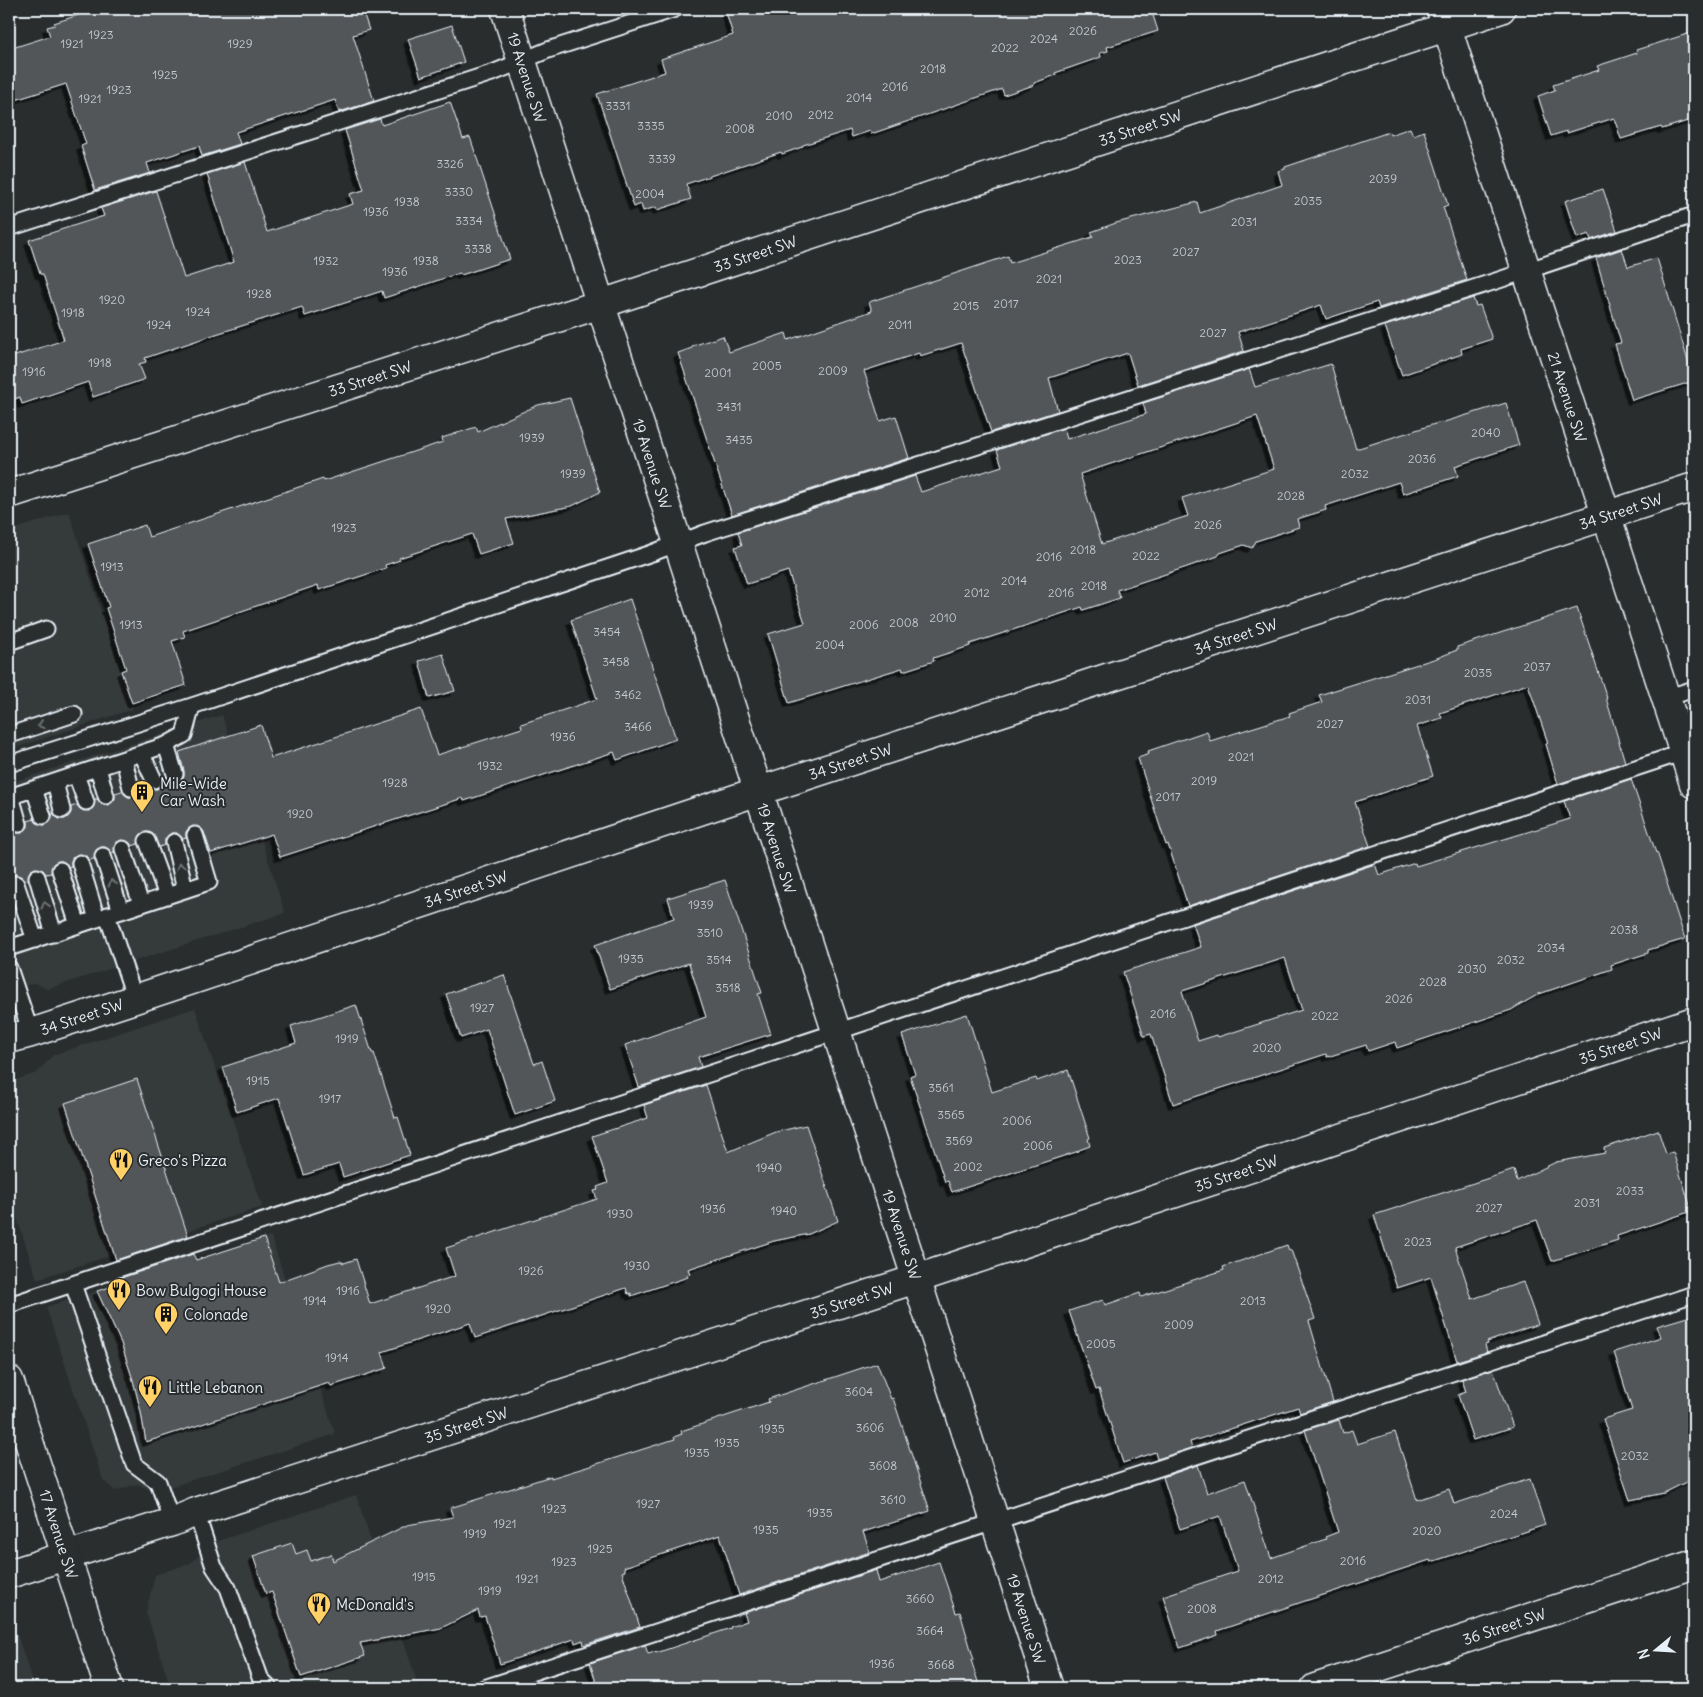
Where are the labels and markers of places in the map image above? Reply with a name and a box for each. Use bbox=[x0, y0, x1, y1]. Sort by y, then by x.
place label: Mile-Wide Car Wash bbox=[160, 774, 227, 810]
building icon: Mile-Wide Car Wash bbox=[129, 779, 155, 813]
restaurant icon: Greco's Pizza bbox=[108, 1147, 134, 1181]
place label: Greco's Pizza bbox=[138, 1151, 227, 1170]
restaurant icon: Bow Bulgogi House bbox=[106, 1277, 132, 1311]
place label: Bow Bulgogi House bbox=[136, 1281, 267, 1300]
building icon: Colonade bbox=[153, 1301, 179, 1335]
place label: Colonade bbox=[184, 1305, 248, 1324]
restaurant icon: Little Lebanon bbox=[137, 1374, 163, 1408]
place label: Little Lebanon bbox=[168, 1378, 263, 1397]
restaurant icon: McDonald's bbox=[306, 1591, 332, 1625]
place label: McDonald's bbox=[336, 1595, 414, 1614]

